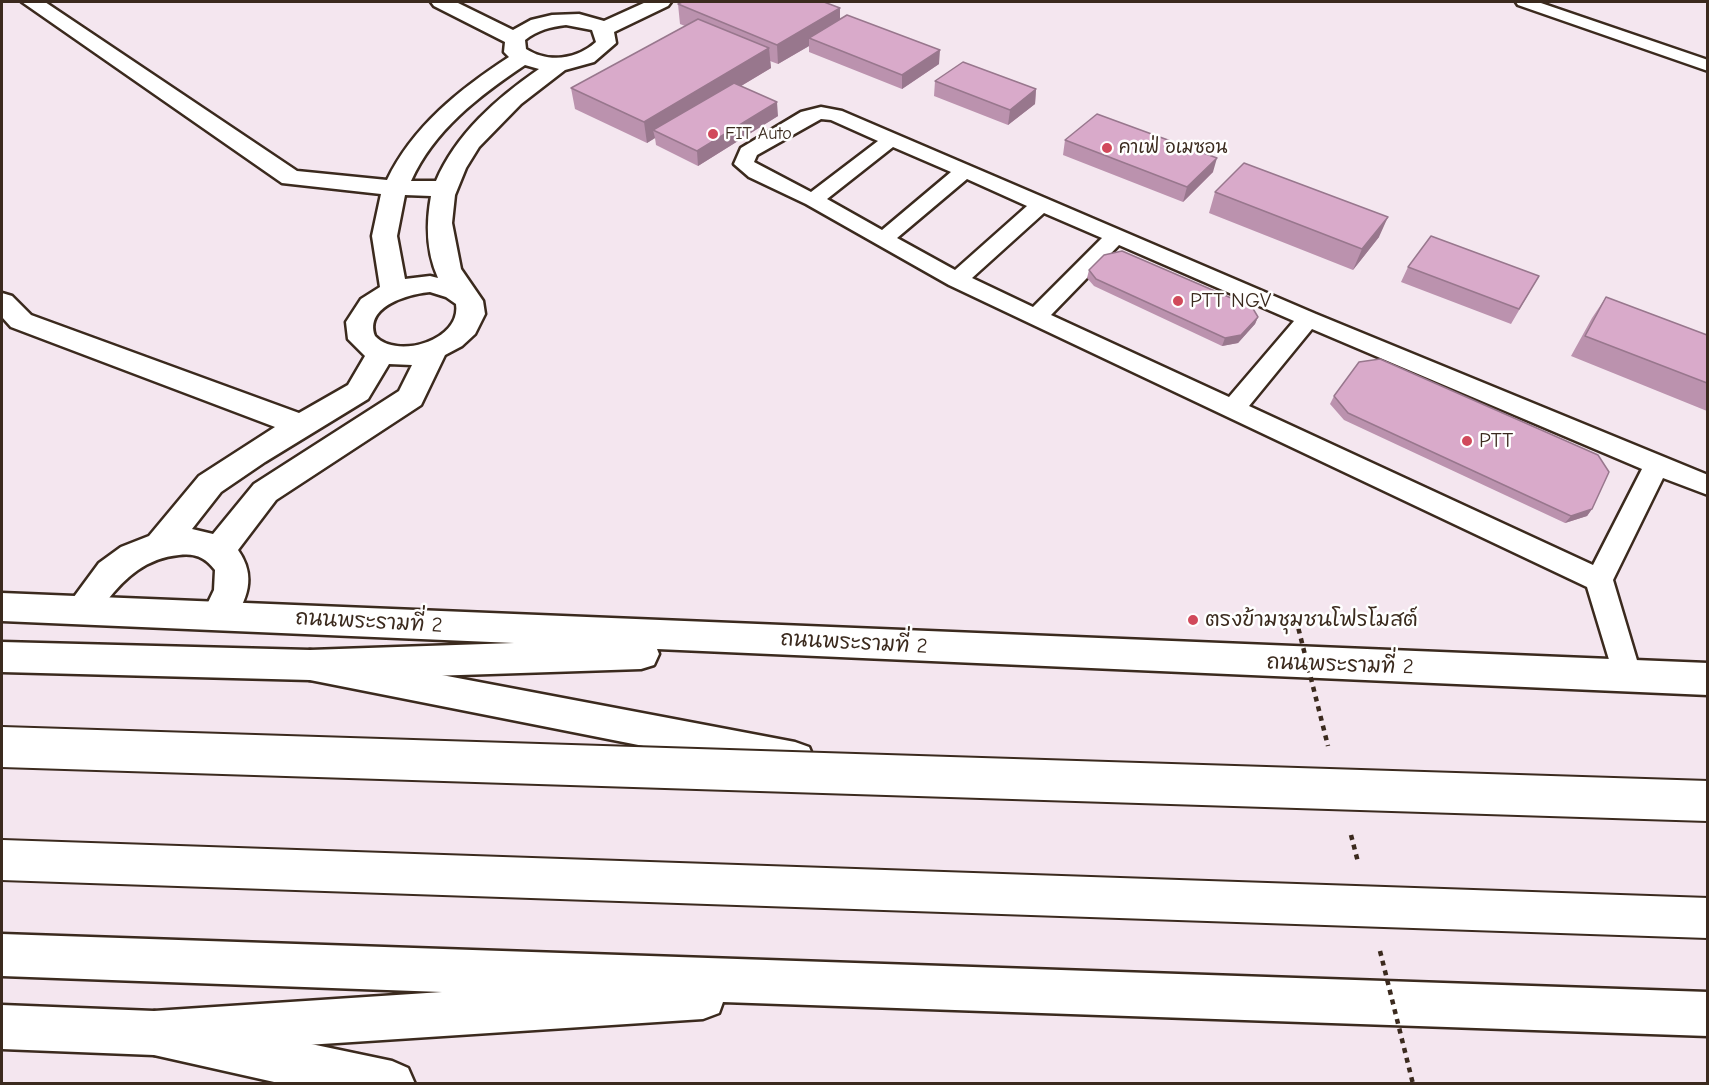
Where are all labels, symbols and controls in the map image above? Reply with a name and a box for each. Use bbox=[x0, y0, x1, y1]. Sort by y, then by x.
place label: FIT Auto bbox=[725, 123, 792, 145]
marker: FIT Auto bbox=[706, 127, 720, 141]
place label: คาเฟ่ อเมซอน bbox=[1119, 137, 1227, 159]
marker: คาเฟ่ อเมซอน bbox=[1100, 141, 1114, 155]
place label: PTT NGV bbox=[1190, 288, 1271, 314]
marker: PTT NGV bbox=[1171, 294, 1185, 308]
place label: PTT bbox=[1479, 428, 1513, 454]
marker: PTT bbox=[1460, 434, 1474, 448]
street label: ถนนพระรามที่ 2 bbox=[295, 606, 443, 638]
place label: ตรงข้ามชุมชนโฟรโมสต์ bbox=[1205, 607, 1418, 633]
marker: ตรงข้ามชุมชนโฟรโมสต์ bbox=[1186, 613, 1200, 627]
street label: ถนนพระรามที่ 2 bbox=[780, 627, 928, 659]
street label: ถนนพระรามที่ 2 bbox=[1266, 650, 1414, 680]

